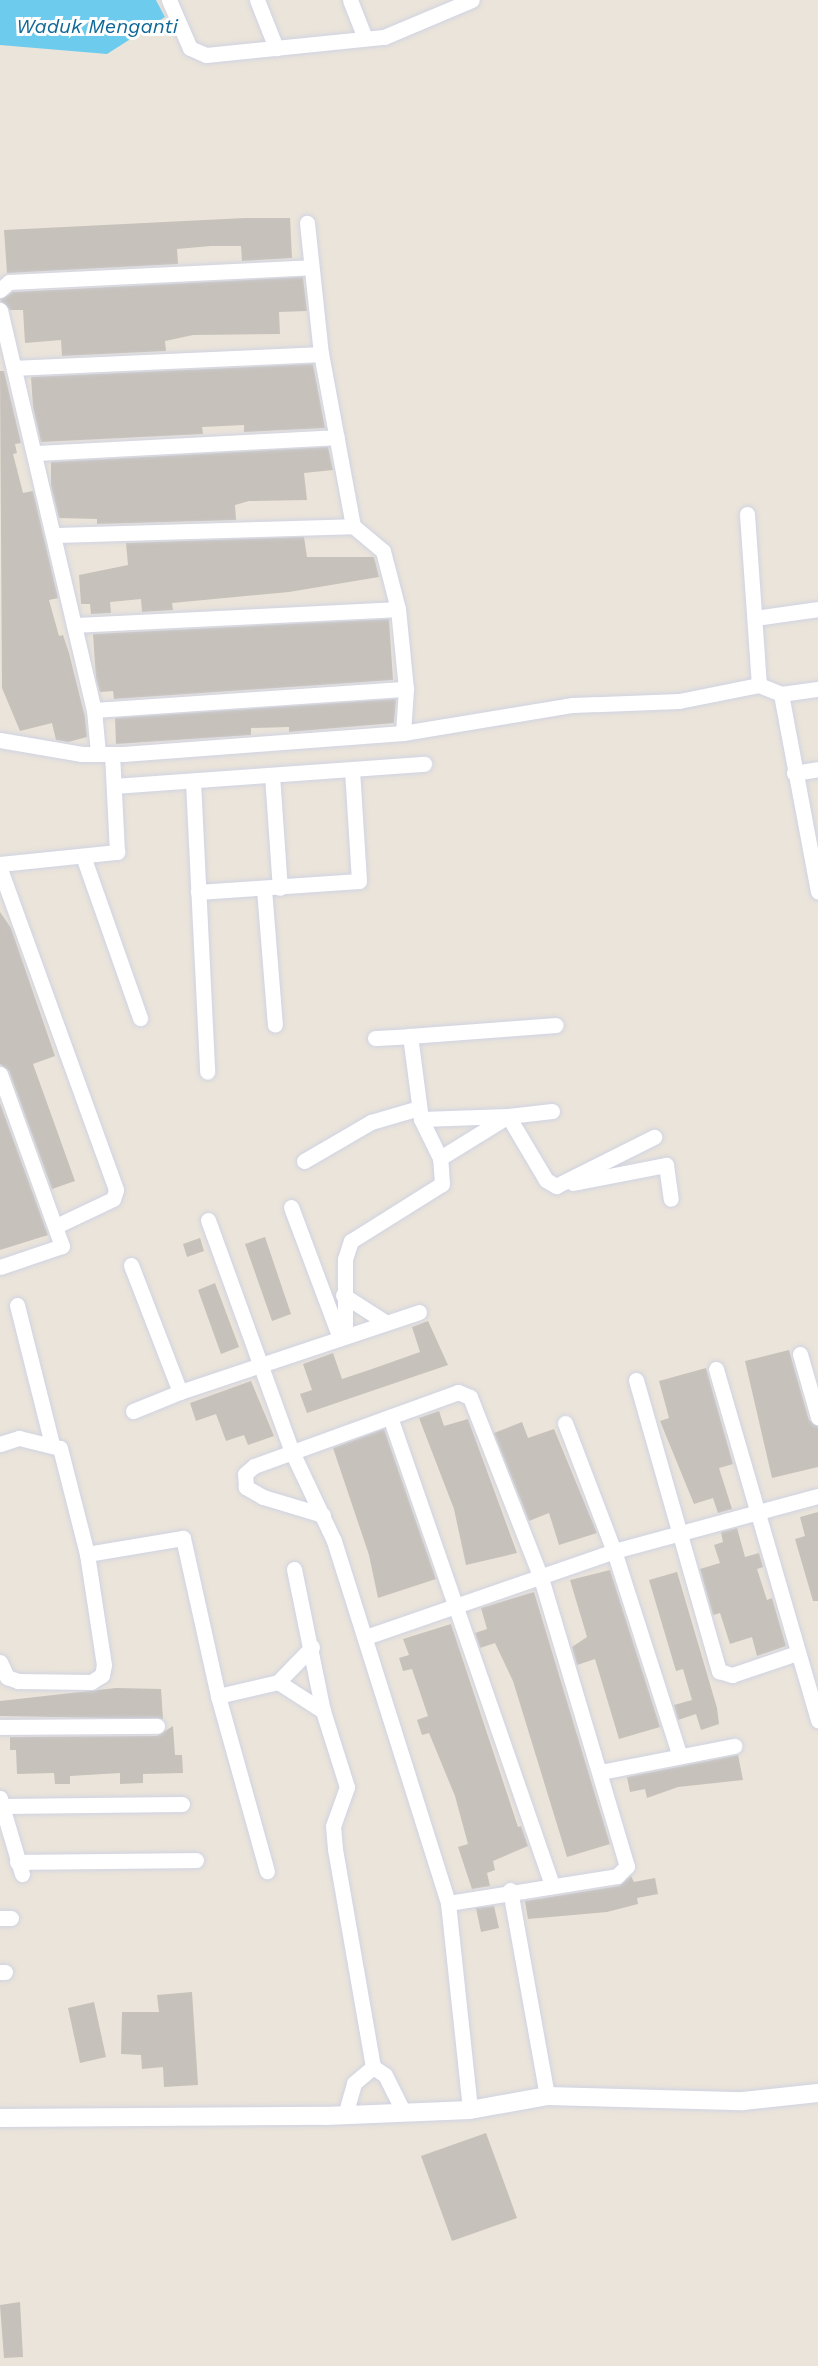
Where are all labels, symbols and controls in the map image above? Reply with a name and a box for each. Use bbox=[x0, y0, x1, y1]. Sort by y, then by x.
water label: Waduk Menganti bbox=[16, 14, 178, 38]

